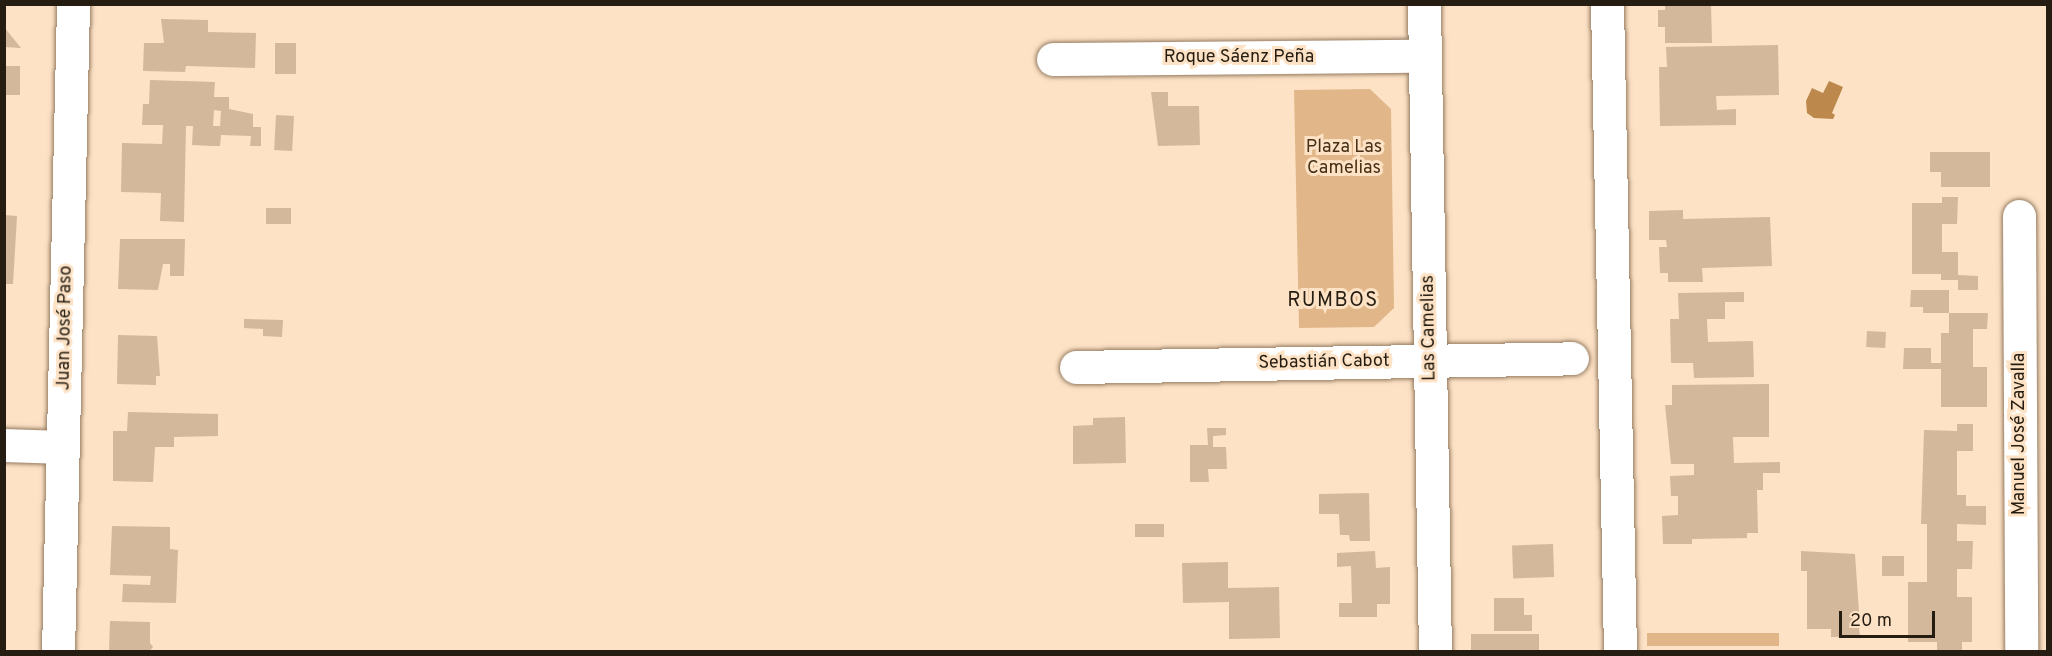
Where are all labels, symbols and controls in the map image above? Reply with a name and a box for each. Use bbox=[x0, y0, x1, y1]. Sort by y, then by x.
street label: Roque Sáenz Peña bbox=[1164, 47, 1314, 69]
park label: Plaza Las Camelias bbox=[1306, 138, 1382, 180]
street label: Juan José Paso bbox=[54, 265, 78, 391]
street label: Las Camelias bbox=[1418, 275, 1442, 381]
district label: RUMBOS bbox=[1287, 289, 1379, 313]
street label: Sebastián Cabot bbox=[1258, 351, 1390, 375]
street label: Manuel José Zavalla bbox=[2009, 353, 2031, 515]
scale bar bbox=[1842, 599, 1938, 637]
text: 20 m bbox=[1850, 610, 1892, 633]

